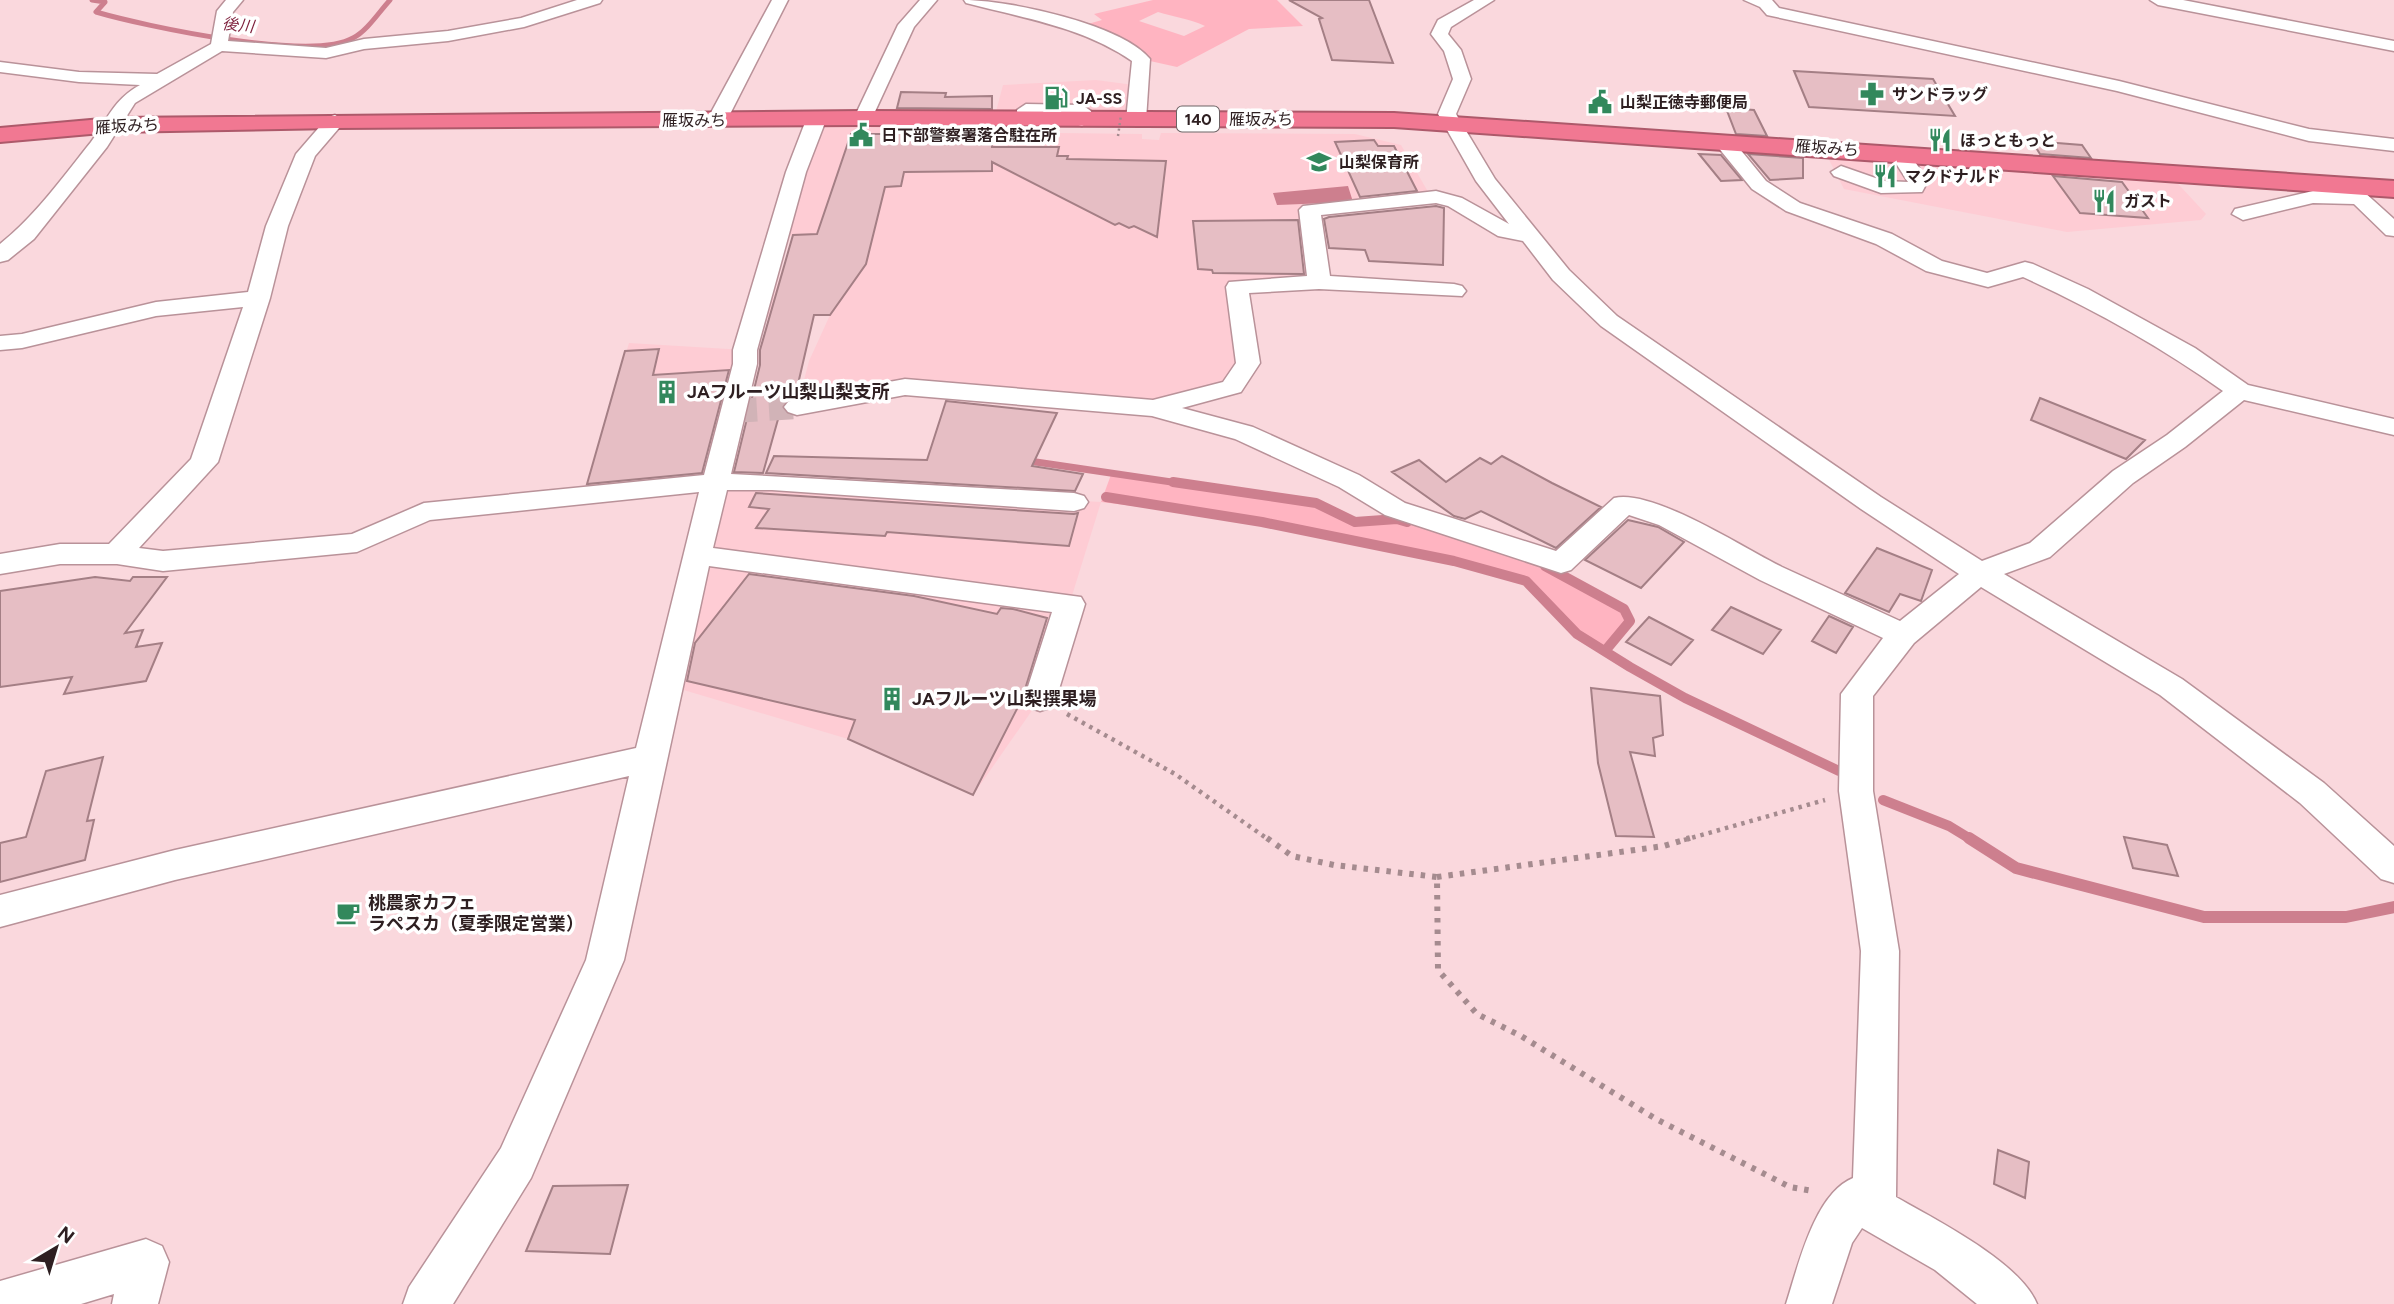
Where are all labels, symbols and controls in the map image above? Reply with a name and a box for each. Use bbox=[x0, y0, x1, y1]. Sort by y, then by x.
water label: 後川 bbox=[221, 14, 257, 36]
pharmacy icon: サンドラッグ bbox=[1858, 80, 1886, 108]
fuel station icon: JA-SS bbox=[1042, 84, 1070, 112]
place label: サンドラッグ bbox=[1892, 85, 1988, 104]
public building icon: 山梨正徳寺郵便局 bbox=[1586, 88, 1614, 116]
place label: JA-SS bbox=[1076, 89, 1122, 108]
place label: 山梨正徳寺郵便局 bbox=[1620, 93, 1748, 112]
road number: 140 bbox=[1177, 106, 1219, 132]
street label: 雁坂みち bbox=[1229, 110, 1293, 129]
street label: 雁坂みち bbox=[662, 111, 726, 130]
street label: 雁坂みち bbox=[95, 115, 159, 137]
public building icon: 日下部警察署落合駐在所 bbox=[847, 121, 875, 149]
place label: 日下部警察署落合駐在所 bbox=[881, 126, 1057, 145]
restaurant icon: ほっともっと bbox=[1926, 126, 1954, 154]
place label: ほっともっと bbox=[1960, 131, 2056, 150]
street label: 雁坂みち bbox=[1794, 136, 1860, 160]
school or university icon: 山梨保育所 bbox=[1305, 148, 1333, 176]
place label: 山梨保育所 bbox=[1339, 153, 1419, 172]
restaurant icon: マクドナルド bbox=[1871, 162, 1899, 190]
place label: マクドナルド bbox=[1905, 167, 2001, 186]
restaurant icon: ガスト bbox=[2090, 187, 2118, 215]
place label: ガスト bbox=[2124, 192, 2172, 211]
building icon: JAフルーツ山梨山梨支所 bbox=[653, 378, 681, 406]
place label: JAフルーツ山梨山梨支所 bbox=[687, 381, 889, 403]
building icon: JAフルーツ山梨撰果場 bbox=[878, 685, 906, 713]
place label: JAフルーツ山梨撰果場 bbox=[912, 688, 1096, 710]
place label: 桃農家カフェ ラペスカ（夏季限定営業） bbox=[368, 892, 584, 935]
cafe icon: 桃農家カフェ ラペスカ（夏季限定営業） bbox=[334, 899, 362, 927]
north arrow bbox=[21, 1213, 91, 1283]
text: N bbox=[53, 1221, 79, 1249]

